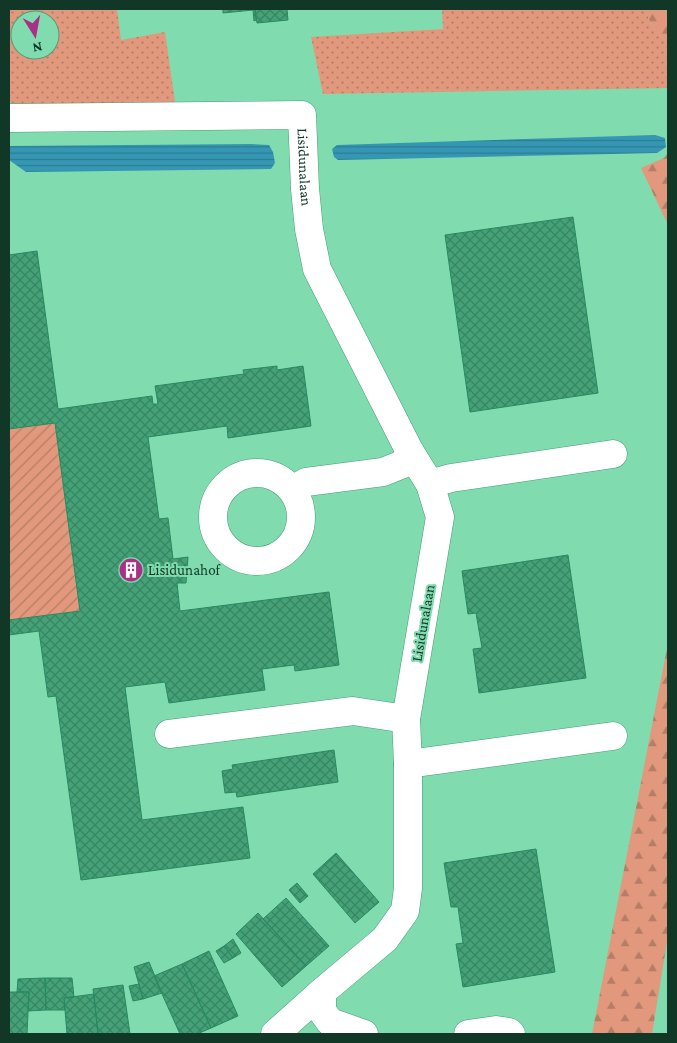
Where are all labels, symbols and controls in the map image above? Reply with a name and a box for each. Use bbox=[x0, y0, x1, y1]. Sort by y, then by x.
north arrow bbox=[10, 10, 60, 60]
text: N bbox=[31, 39, 44, 57]
street label: Lisidunalaan bbox=[295, 128, 315, 207]
building icon: Lisidunahof bbox=[118, 557, 144, 583]
place label: Lisidunahof bbox=[148, 562, 222, 578]
street label: Lisidunalaan bbox=[408, 583, 438, 663]

